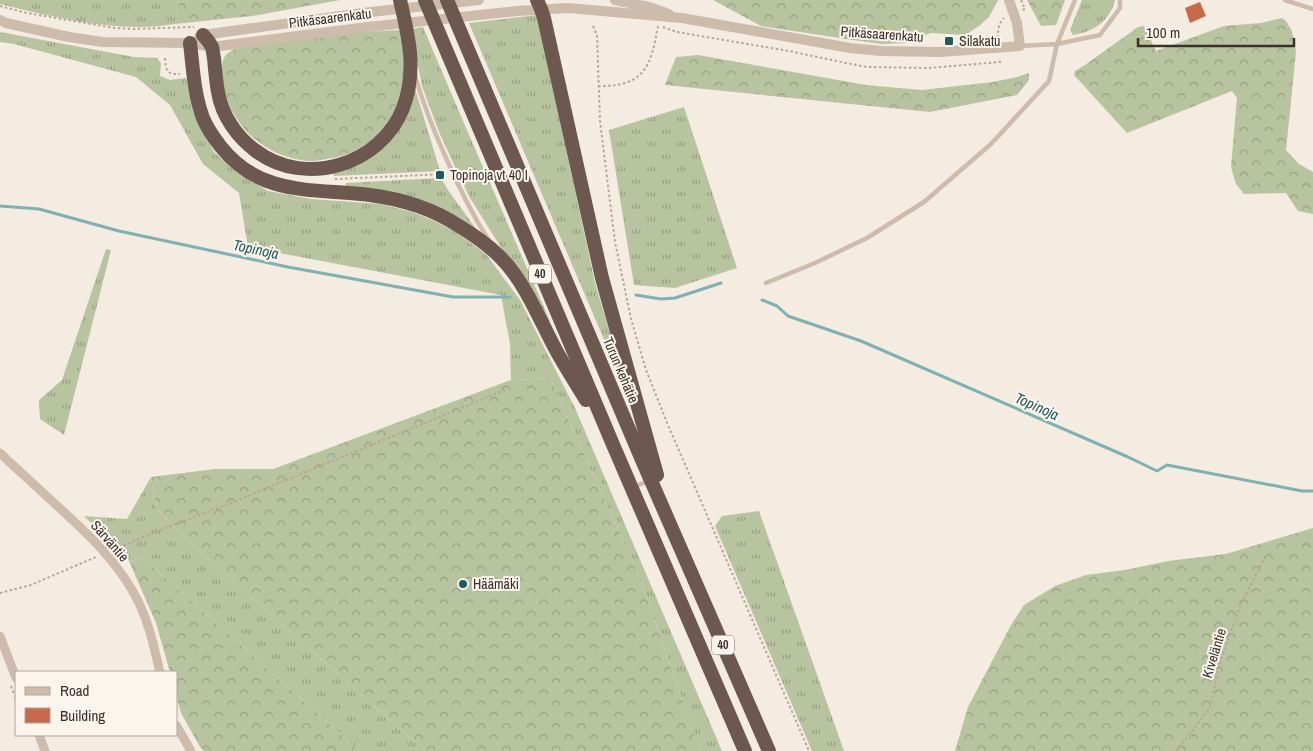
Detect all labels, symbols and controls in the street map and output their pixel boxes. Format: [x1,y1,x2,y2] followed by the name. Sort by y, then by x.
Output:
[288,4,372,32] street label: Pitkäsaarenkatu
[1138,15,1294,47] scale bar
[840,22,924,46] street label: Pitkäsaarenkatu
[1146,22,1180,43] text: 100 m
[959,32,1000,50] place label: Silakatu
[943,35,955,47] marker: Silakatu
[450,166,528,184] place label: Topinoja vt 40 I
[434,169,446,181] marker: Topinoja vt 40 I
[231,234,281,264] water label: Topinoja
[529,264,551,284] road number: 40
[599,334,643,406] street label: Turun kehätie
[1012,387,1063,425] water label: Topinoja
[87,517,133,565] street label: Särväntie
[473,575,519,593] place label: Häämäki
[457,578,469,590] marker: Häämäki
[1198,626,1230,680] street label: Kiveläntie
[712,636,734,654] road number: 40
[15,671,178,736] legend
[60,680,89,701] text: Road
[60,705,105,726] text: Building

